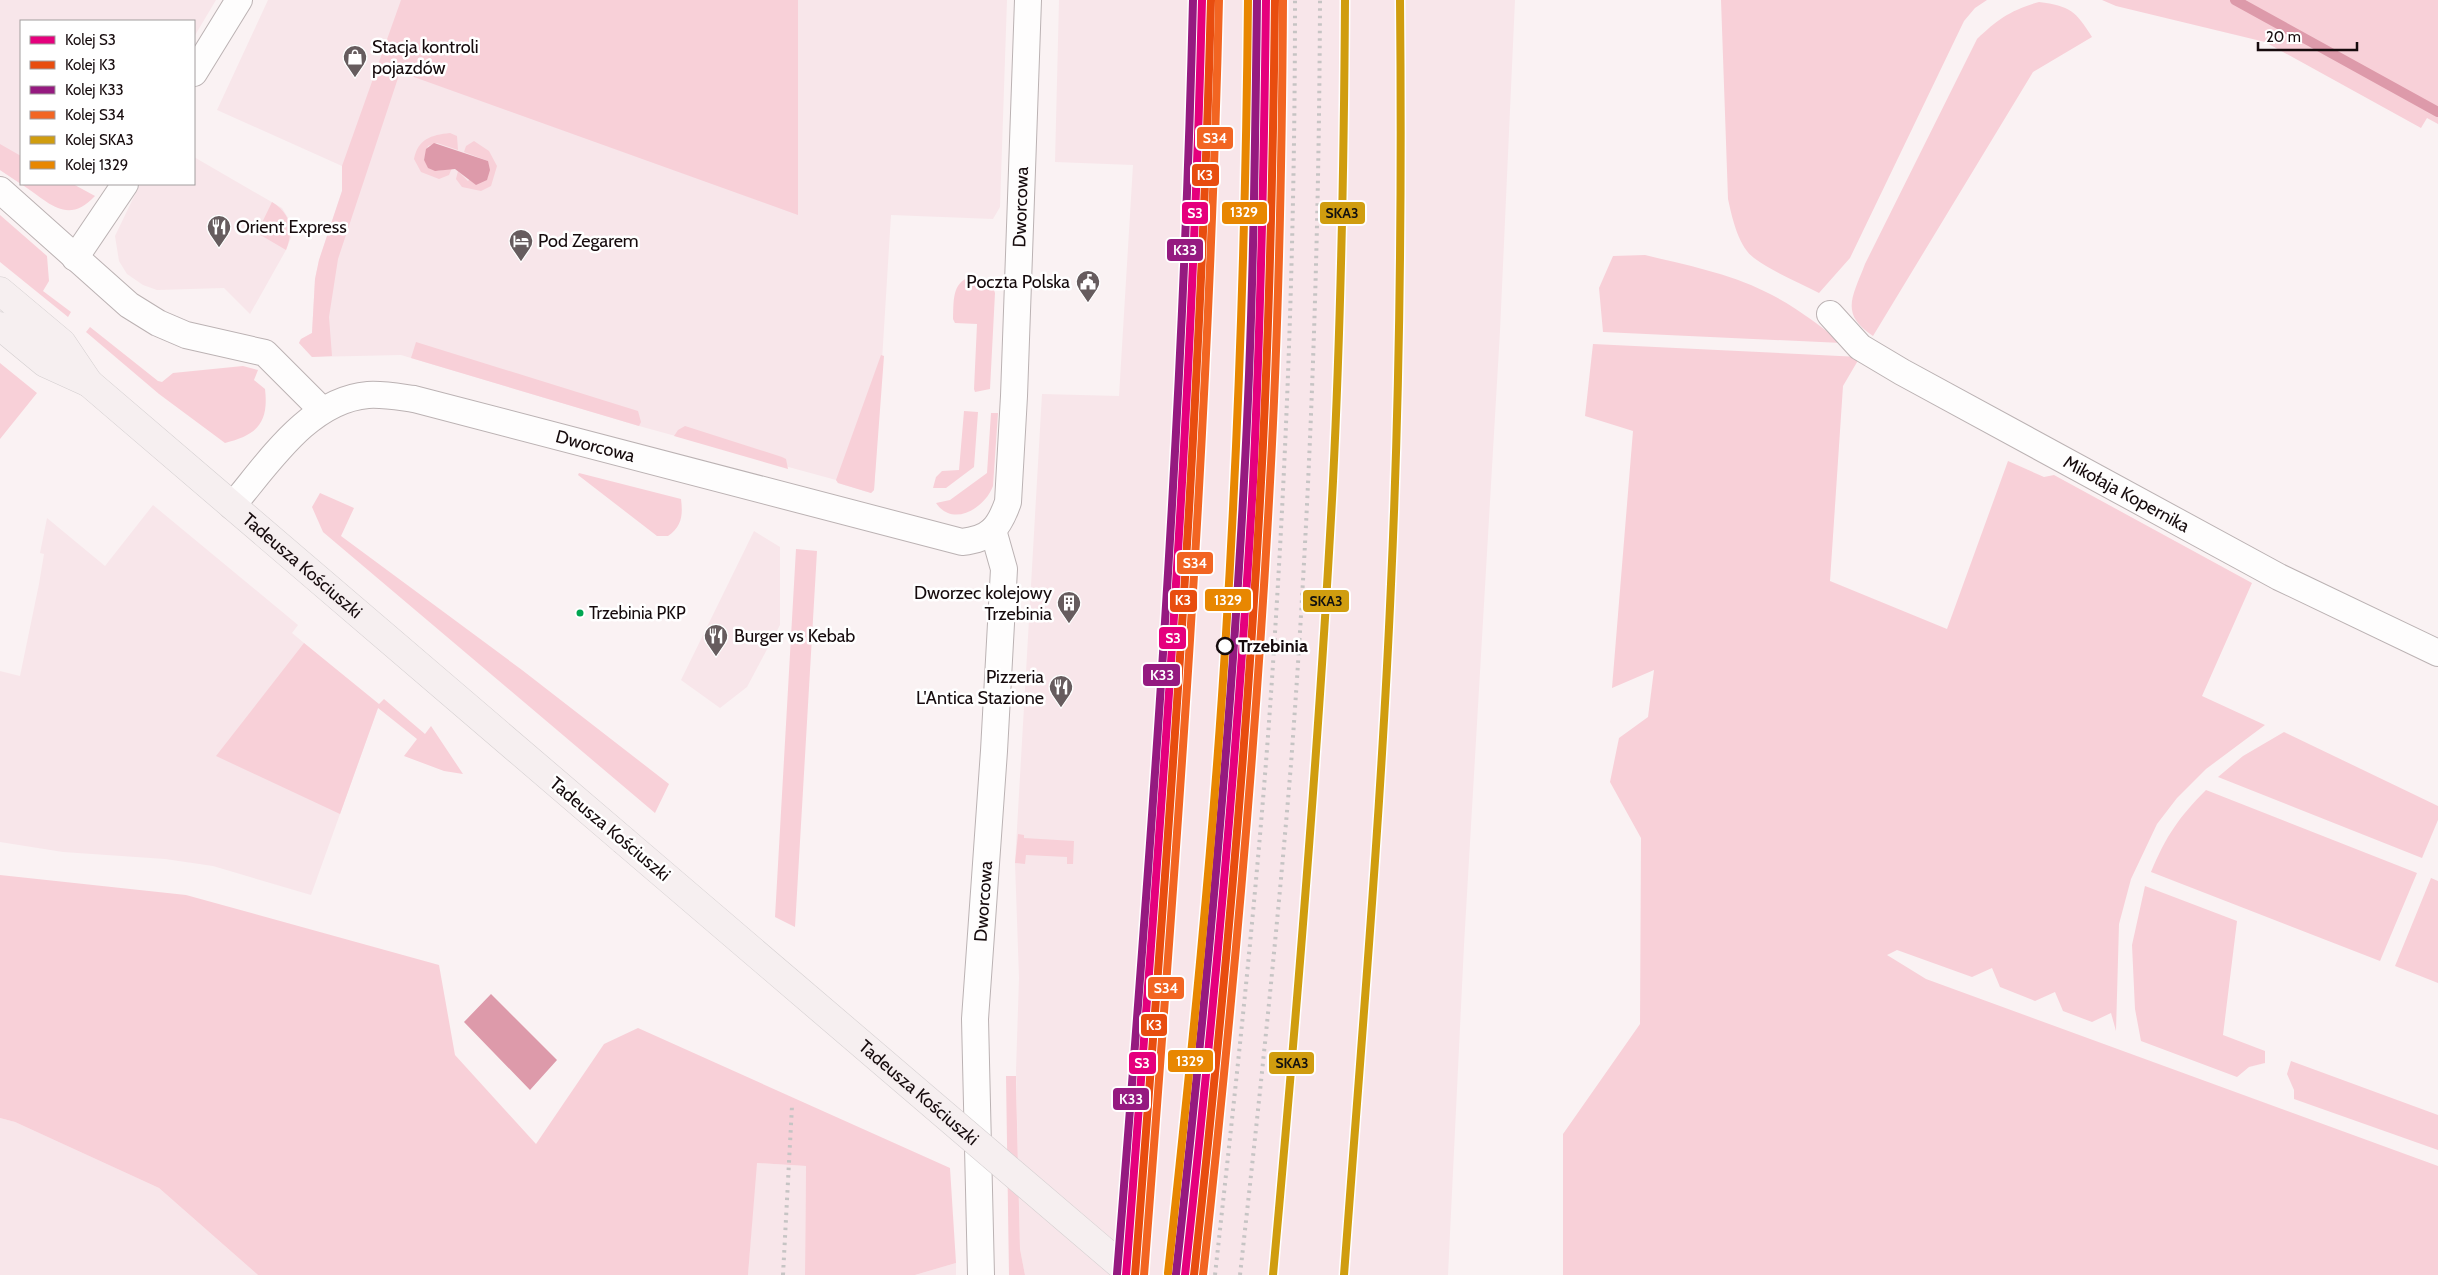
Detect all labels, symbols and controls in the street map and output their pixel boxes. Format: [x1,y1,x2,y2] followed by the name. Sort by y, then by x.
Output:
[20,20,195,185] legend
[2258,20,2357,52] scale bar
[2266,28,2301,46] text: 20 m
[65,31,116,49] text: Kolej S3
[372,36,479,79] place label: Stacja kontroli pojazdów
[342,44,368,78] shop icon: Stacja kontroli pojazdów
[65,56,116,74] text: Kolej K3
[65,81,124,99] text: Kolej K33
[65,106,125,124] text: Kolej S34
[1196,126,1234,150] line badge: S34
[1203,129,1227,147] text: S34
[65,131,134,149] text: Kolej SKA3
[65,156,128,174] text: Kolej 1329
[1191,163,1220,187] line badge: K3
[1008,166,1033,248] street label: Dworcowa
[1197,166,1213,184] text: K3
[1181,201,1209,225] line badge: S3
[1221,201,1268,225] line badge: 1329
[1319,201,1366,225] line badge: SKA3
[1230,203,1258,221] text: 1329
[1187,204,1203,222] text: S3
[1325,204,1359,222] text: SKA3
[206,214,232,248] restaurant icon: Orient Express
[236,216,347,238] place label: Orient Express
[508,228,534,262] hotel icon: Pod Zegarem
[538,230,639,252] place label: Pod Zegarem
[1166,238,1204,262] line badge: K33
[1173,241,1197,259] text: K33
[1075,269,1101,303] public building icon: Poczta Polska
[966,271,1070,293] place label: Poczta Polska
[553,425,637,467] street label: Dworcowa
[2060,451,2194,537] street label: Mikołaja Kopernika
[238,508,367,623] street label: Tadeusza Kościuszki
[1176,551,1214,575] line badge: S34
[1183,554,1207,572] text: S34
[914,582,1052,625] place label: Dworzec kolejowy Trzebinia
[1204,588,1252,612] line badge: 1329
[1169,589,1198,613] line badge: K3
[1302,589,1350,613] line badge: SKA3
[1056,590,1082,624] building icon: Dworzec kolejowy Trzebinia
[1175,591,1191,609] text: K3
[1214,591,1242,609] text: 1329
[1309,592,1343,610] text: SKA3
[589,603,686,623] place label: Trzebinia PKP
[575,608,585,618] marker: Trzebinia PKP
[703,623,729,657] restaurant icon: Burger vs Kebab
[734,625,855,647] place label: Burger vs Kebab
[1158,626,1187,650] line badge: S3
[1165,629,1181,647] text: S3
[1238,635,1308,657] place label: Trzebinia
[1216,637,1234,655] marker: Trzebinia
[1142,663,1181,687] line badge: K33
[916,666,1044,709] place label: Pizzeria L'Antica Stazione
[1150,666,1174,684] text: K33
[1048,674,1074,708] restaurant icon: Pizzeria L'Antica Stazione
[545,772,675,886] street label: Tadeusza Kościuszki
[970,860,997,943] street label: Dworcowa
[1147,976,1185,1000] line badge: S34
[1154,979,1178,997] text: S34
[1140,1013,1168,1037] line badge: K3
[1146,1016,1162,1034] text: K3
[854,1035,983,1150] street label: Tadeusza Kościuszki
[1167,1049,1214,1073] line badge: 1329
[1128,1051,1157,1075] line badge: S3
[1268,1051,1315,1075] line badge: SKA3
[1176,1052,1204,1070] text: 1329
[1134,1054,1150,1072] text: S3
[1275,1054,1309,1072] text: SKA3
[1112,1087,1150,1111] line badge: K33
[1119,1090,1143,1108] text: K33

